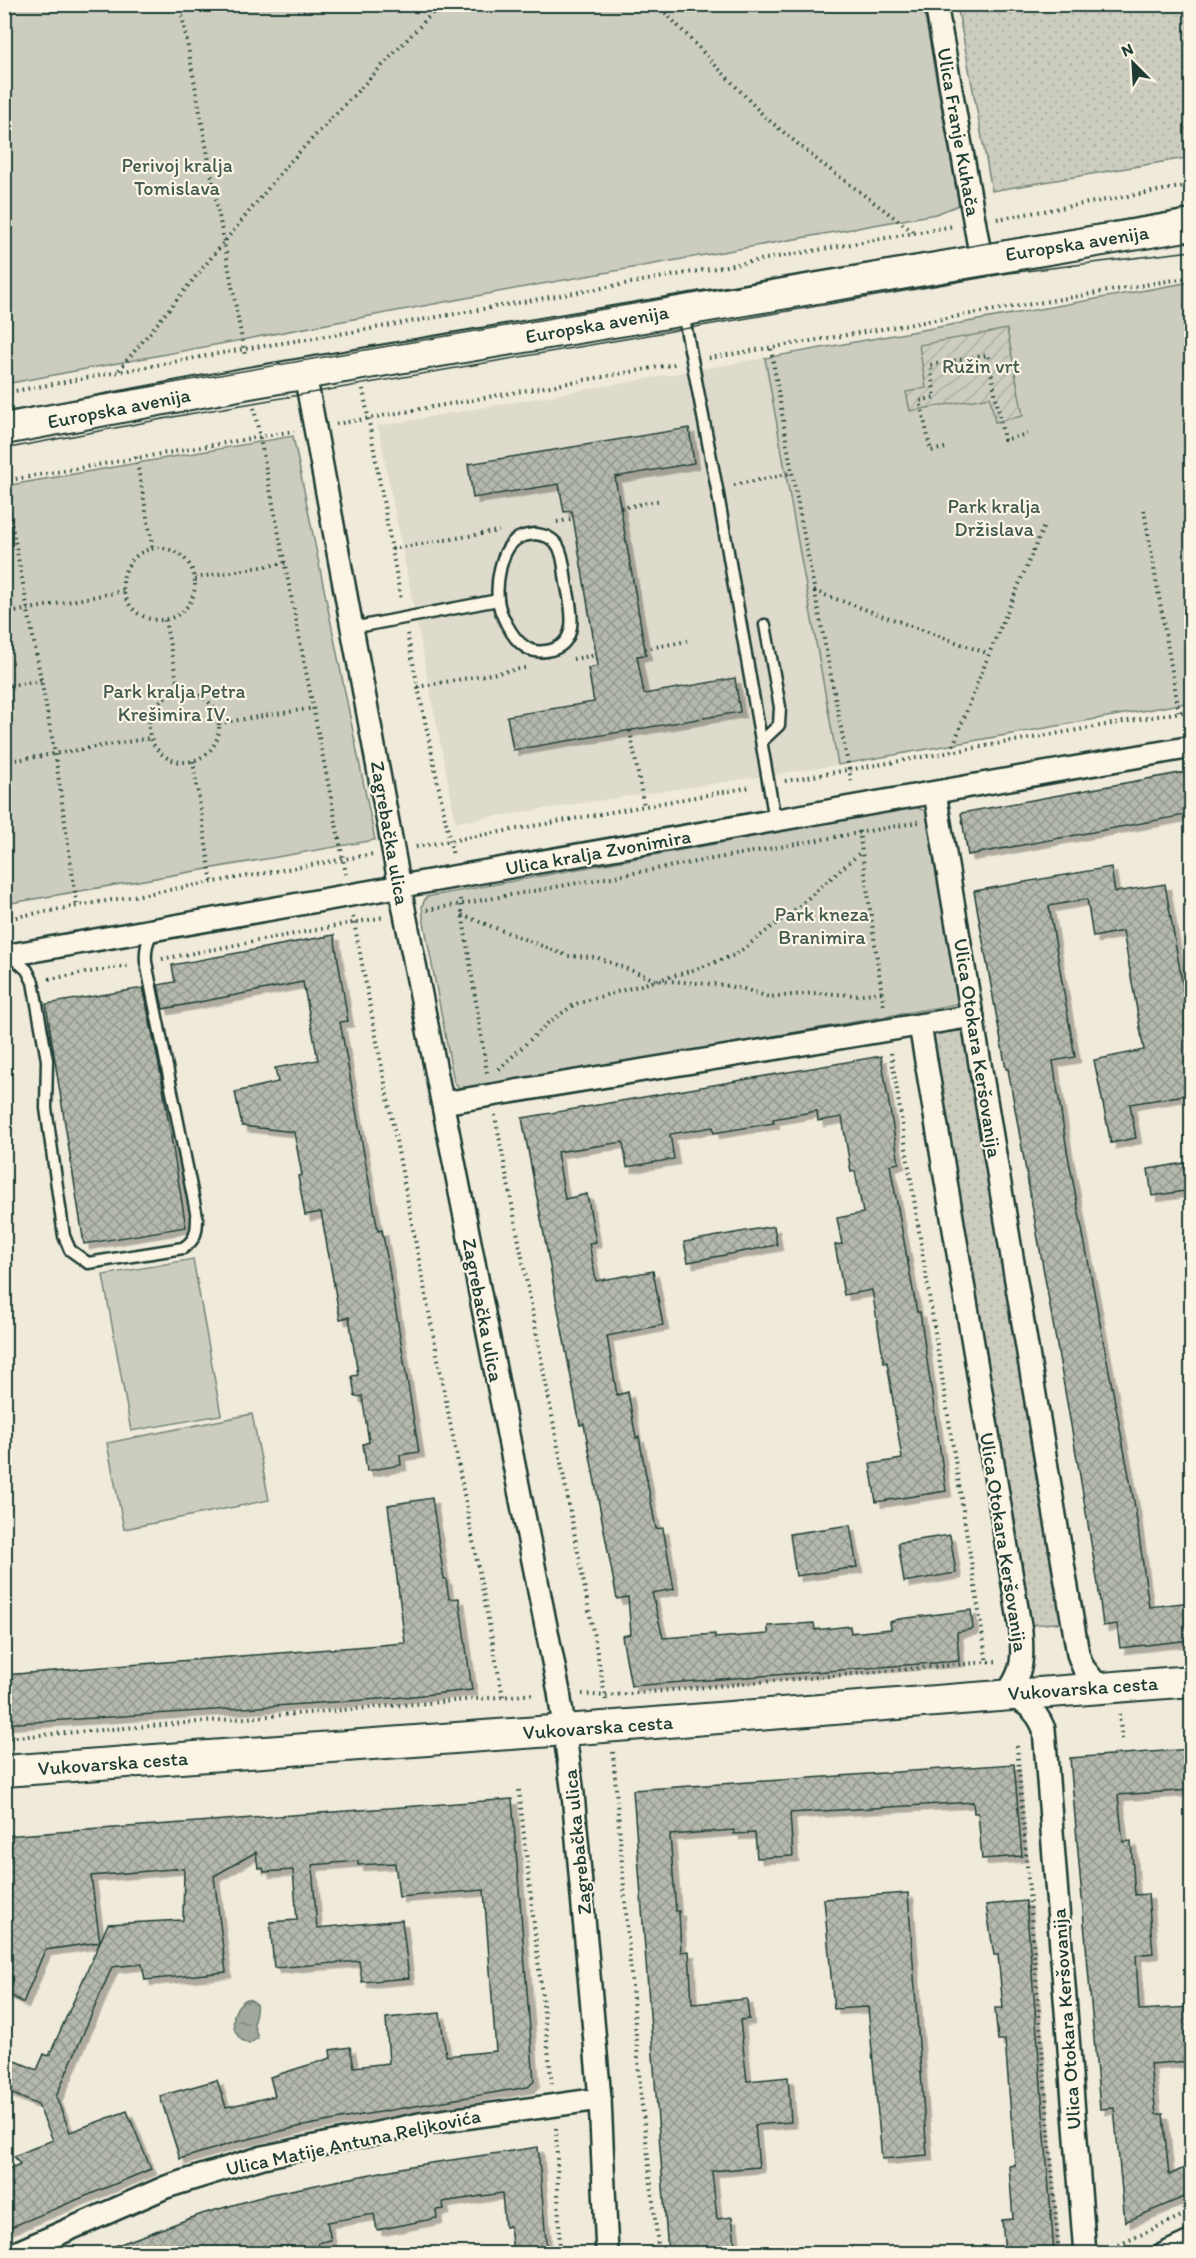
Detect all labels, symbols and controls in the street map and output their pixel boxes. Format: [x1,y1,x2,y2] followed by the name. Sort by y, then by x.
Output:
[1103,33,1163,93] north arrow
[1118,39,1136,61] text: N
[932,46,986,219] street label: Ulica Franje Kuhača
[121,153,233,200] park label: Perivoj kralja Tomislava
[1003,220,1151,266] street label: Europska avenija
[523,299,671,348] street label: Europska avenija
[942,354,1020,378] park label: Ružin vrt
[45,382,193,434] street label: Europska avenija
[948,494,1041,541] park label: Park kralja Držislava
[103,679,246,726] park label: Park kralja Petra Krešimira IV.
[366,759,415,908] street label: Zagrebačka ulica
[503,824,693,880] street label: Ulica kralja Zvonimira
[775,902,870,949] park label: Park kneza Branimira
[949,937,1007,1160] street label: Ulica Otokara Keršovanija
[457,1236,509,1385] street label: Zagrebačka ulica
[975,1431,1033,1654] street label: Ulica Otokara Keršovanija
[1007,1671,1160,1705] street label: Vukovarska cesta
[522,1710,675,1744] street label: Vukovarska cesta
[37,1746,190,1780] street label: Vukovarska cesta
[557,1768,597,1916] street label: Zagrebačka ulica
[1046,1907,1086,2131] street label: Ulica Otokara Keršovanija
[223,2103,483,2181] street label: Ulica Matije Antuna Reljkovića

